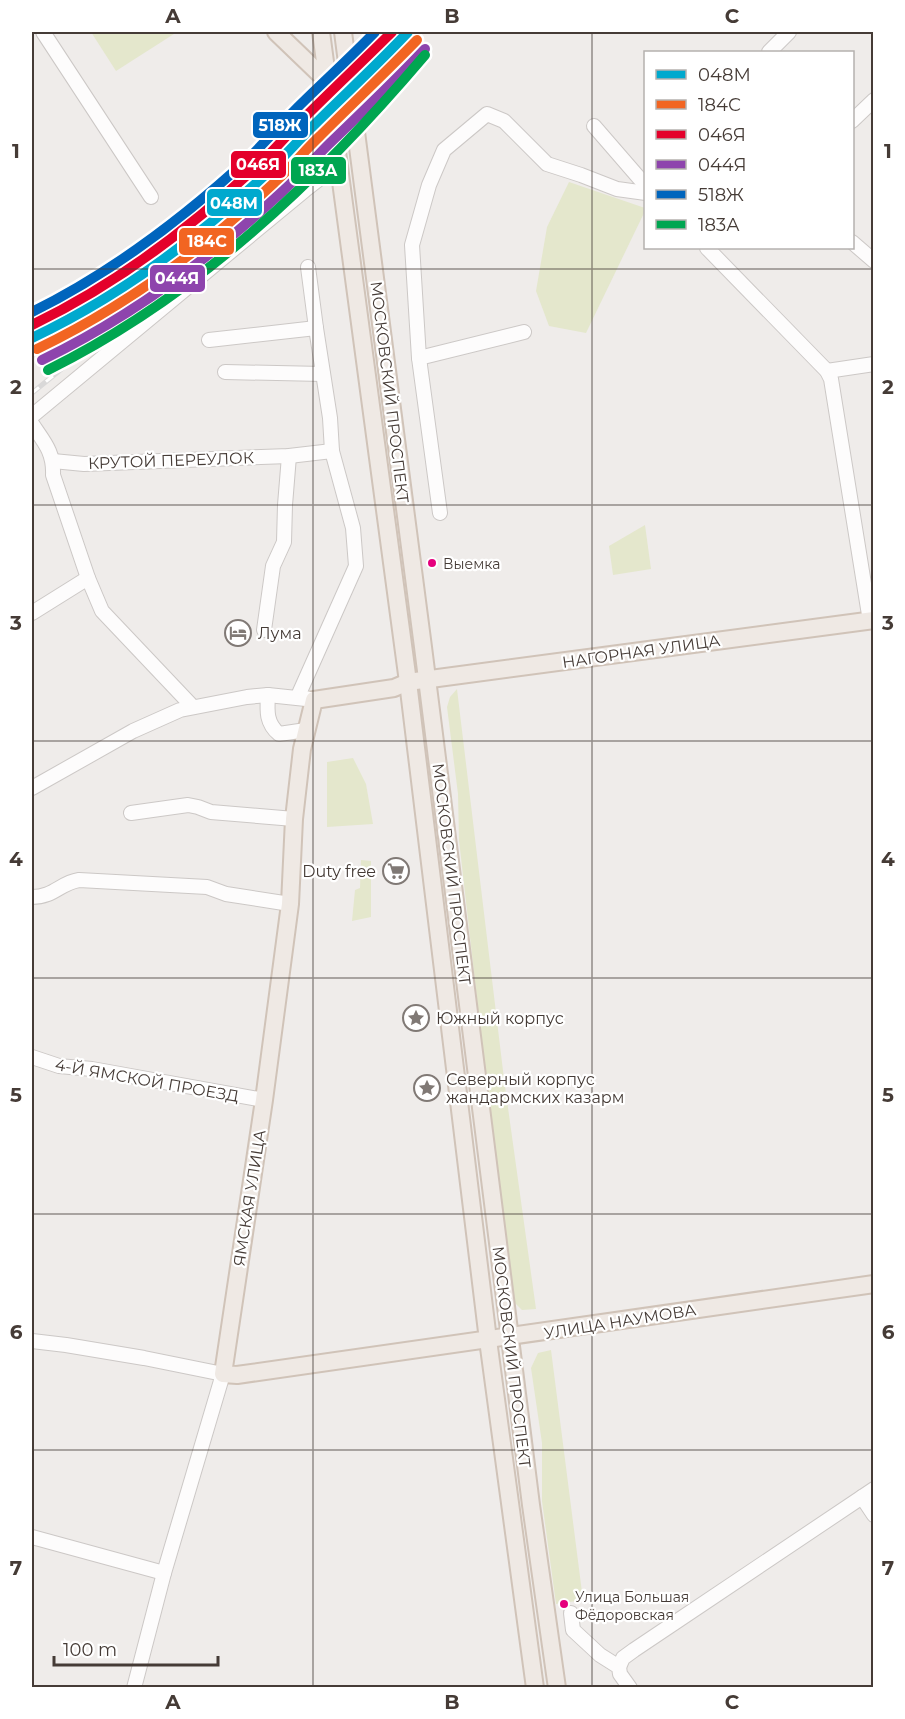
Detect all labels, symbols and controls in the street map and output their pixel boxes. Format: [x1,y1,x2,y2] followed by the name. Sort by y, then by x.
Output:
[164,4,181,28] text: A
[444,4,460,28] text: B
[725,4,740,28] text: C
[644,51,854,249] legend
[698,64,751,86] text: 048М
[698,94,741,116] text: 184С
[252,111,309,139] line badge: 518Ж
[258,116,302,135] text: 518Ж
[698,124,746,146] text: 046Я
[12,139,20,163] text: 1
[884,139,892,163] text: 1
[230,150,287,179] line badge: 046Я
[698,154,747,176] text: 044Я
[236,155,280,174] text: 046Я
[290,156,347,185] line badge: 183А
[298,161,338,180] text: 183А
[698,184,744,206] text: 518Ж
[206,188,263,217] line badge: 048М
[210,194,258,213] text: 048М
[698,214,740,236] text: 183А
[178,227,235,256] line badge: 184С
[187,232,227,251] text: 184С
[149,264,206,293] line badge: 044Я
[155,269,199,288] text: 044Я
[366,280,413,505] street label: МОСКОВСКИЙ ПРОСПЕКТ
[10,375,22,399] text: 2
[882,375,894,399] text: 2
[88,448,254,473] street label: КРУТОЙ ПЕРЕУЛОК
[443,555,500,573] place label: Выемка
[426,557,438,569] marker: Выемка
[9,611,22,635] text: 3
[881,611,894,635] text: 3
[223,618,253,648] hotel icon: Лума
[258,624,301,643] place label: Лума
[561,631,721,672] street label: НАГОРНАЯ УЛИЦА
[428,762,475,987] street label: МОСКОВСКИЙ ПРОСПЕКТ
[9,847,23,871] text: 4
[881,847,895,871] text: 4
[381,856,411,886] supermarket icon: Duty free
[302,862,376,881] place label: Duty free
[401,1003,431,1033] place icon: Южный корпус
[436,1009,564,1028] place label: Южный корпус
[54,1055,241,1106] street label: 4-Й ЯМСКОЙ ПРОЕЗД
[446,1070,624,1107] place label: Северный корпус жандармских казарм
[412,1073,442,1103] place icon: Северный корпус жандармских казарм
[10,1083,22,1107] text: 5
[882,1083,894,1107] text: 5
[229,1128,270,1268] street label: ЯМСКАЯ УЛИЦА
[488,1245,535,1470] street label: МОСКОВСКИЙ ПРОСПЕКТ
[543,1300,698,1343] street label: УЛИЦА НАУМОВА
[10,1320,23,1344] text: 6
[882,1320,895,1344] text: 6
[10,1556,22,1580] text: 7
[882,1556,894,1580] text: 7
[575,1588,689,1624] place label: Улица Большая Фёдоровская
[558,1598,570,1610] marker: Улица Большая Фёдоровская
[54,1629,218,1667] scale bar
[63,1639,117,1661] text: 100 m
[164,1690,181,1714] text: A
[444,1690,460,1714] text: B
[725,1690,740,1714] text: C

